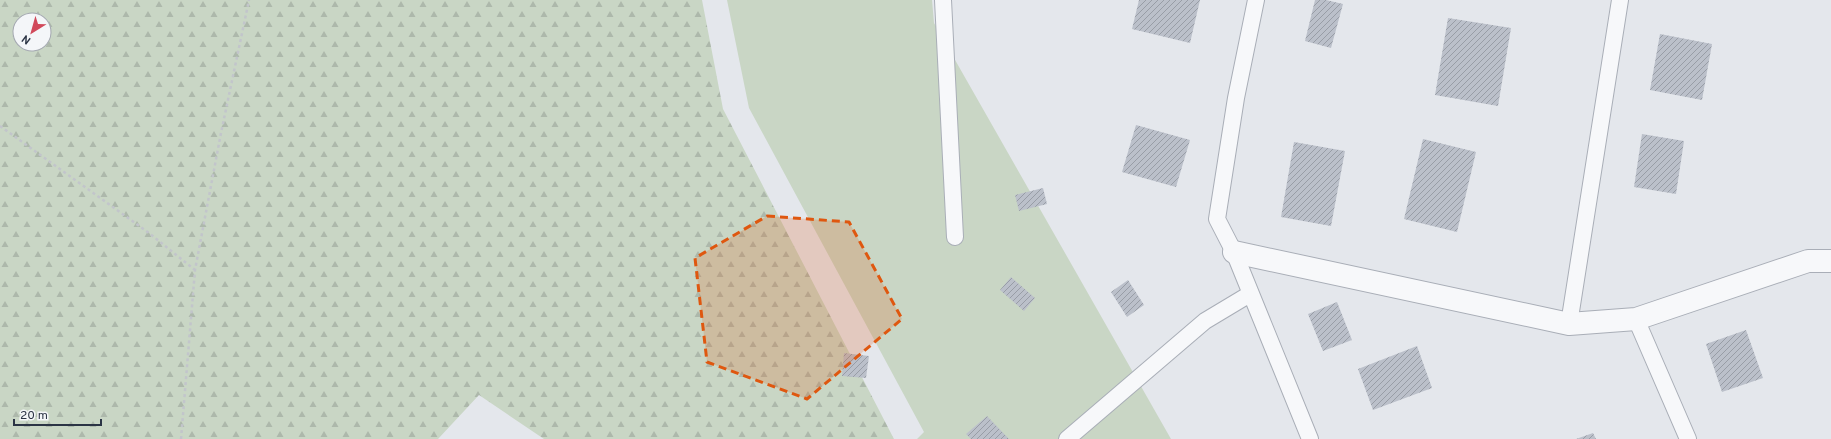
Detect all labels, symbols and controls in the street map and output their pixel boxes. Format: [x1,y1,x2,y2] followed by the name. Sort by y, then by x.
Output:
[12,12,52,52] north arrow
[19,31,34,47] text: N
[14,401,101,427] scale bar
[20,408,48,424] text: 20 m

